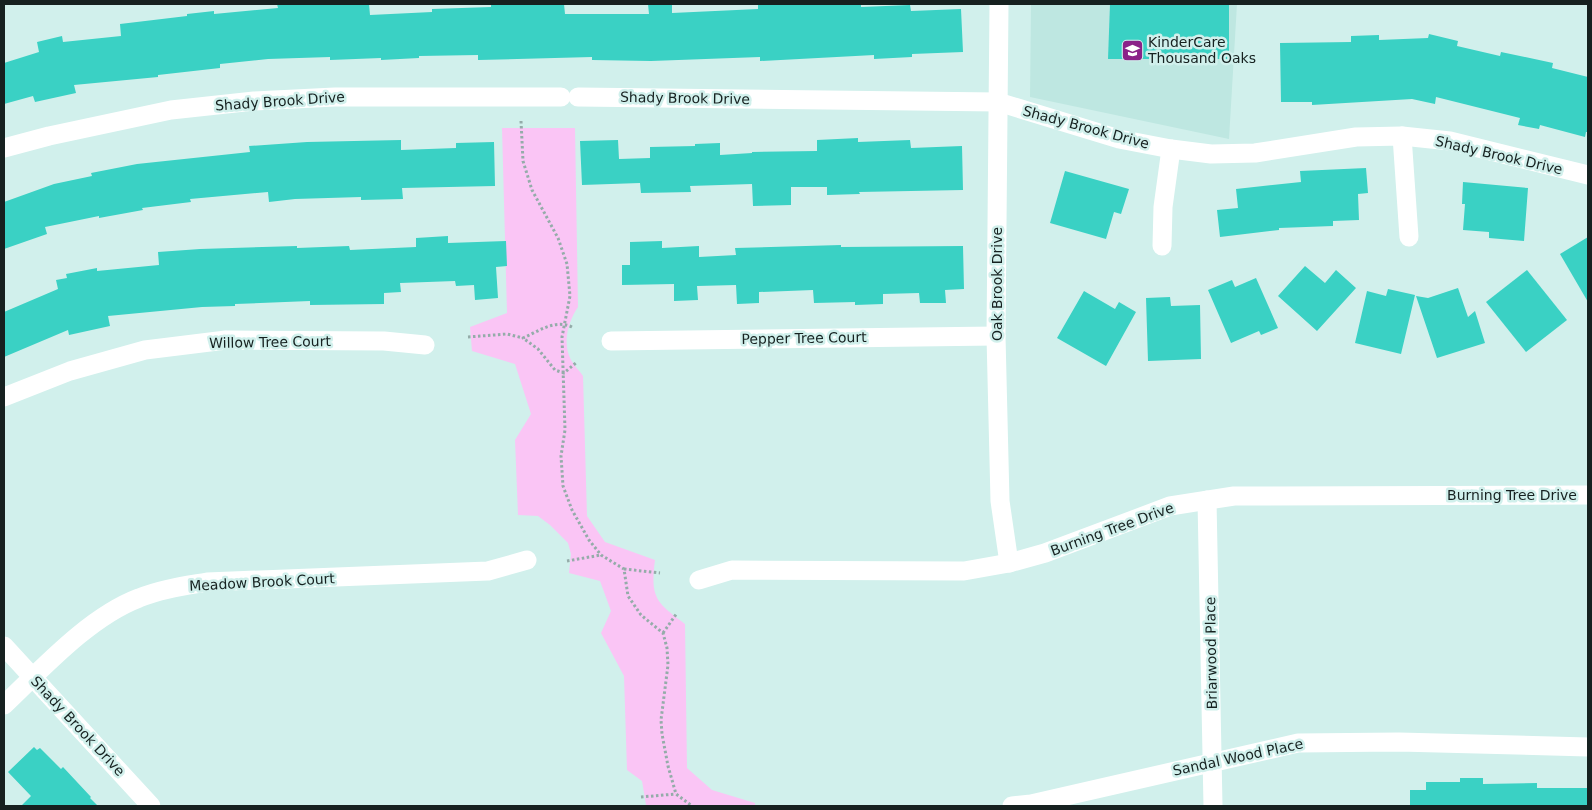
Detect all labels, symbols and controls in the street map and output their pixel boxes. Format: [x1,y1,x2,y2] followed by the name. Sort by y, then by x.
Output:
[1147,34,1256,66] place label: KinderCare Thousand Oaks
[1120,38,1144,62] school or university icon: KinderCare Thousand Oaks
[215,88,345,114] street label: Shady Brook Drive
[620,89,750,107] street label: Shady Brook Drive
[1021,102,1151,152] street label: Shady Brook Drive
[1434,133,1564,177] street label: Shady Brook Drive
[989,227,1005,341] street label: Oak Brook Drive
[741,329,867,347] street label: Pepper Tree Court
[209,333,332,351] street label: Willow Tree Court
[1447,487,1577,503] street label: Burning Tree Drive
[1048,499,1176,559] street label: Burning Tree Drive
[189,570,336,594] street label: Meadow Brook Court
[1202,597,1220,709] street label: Briarwood Place
[28,673,128,779] street label: Shady Brook Drive
[1171,735,1305,779] street label: Sandal Wood Place

